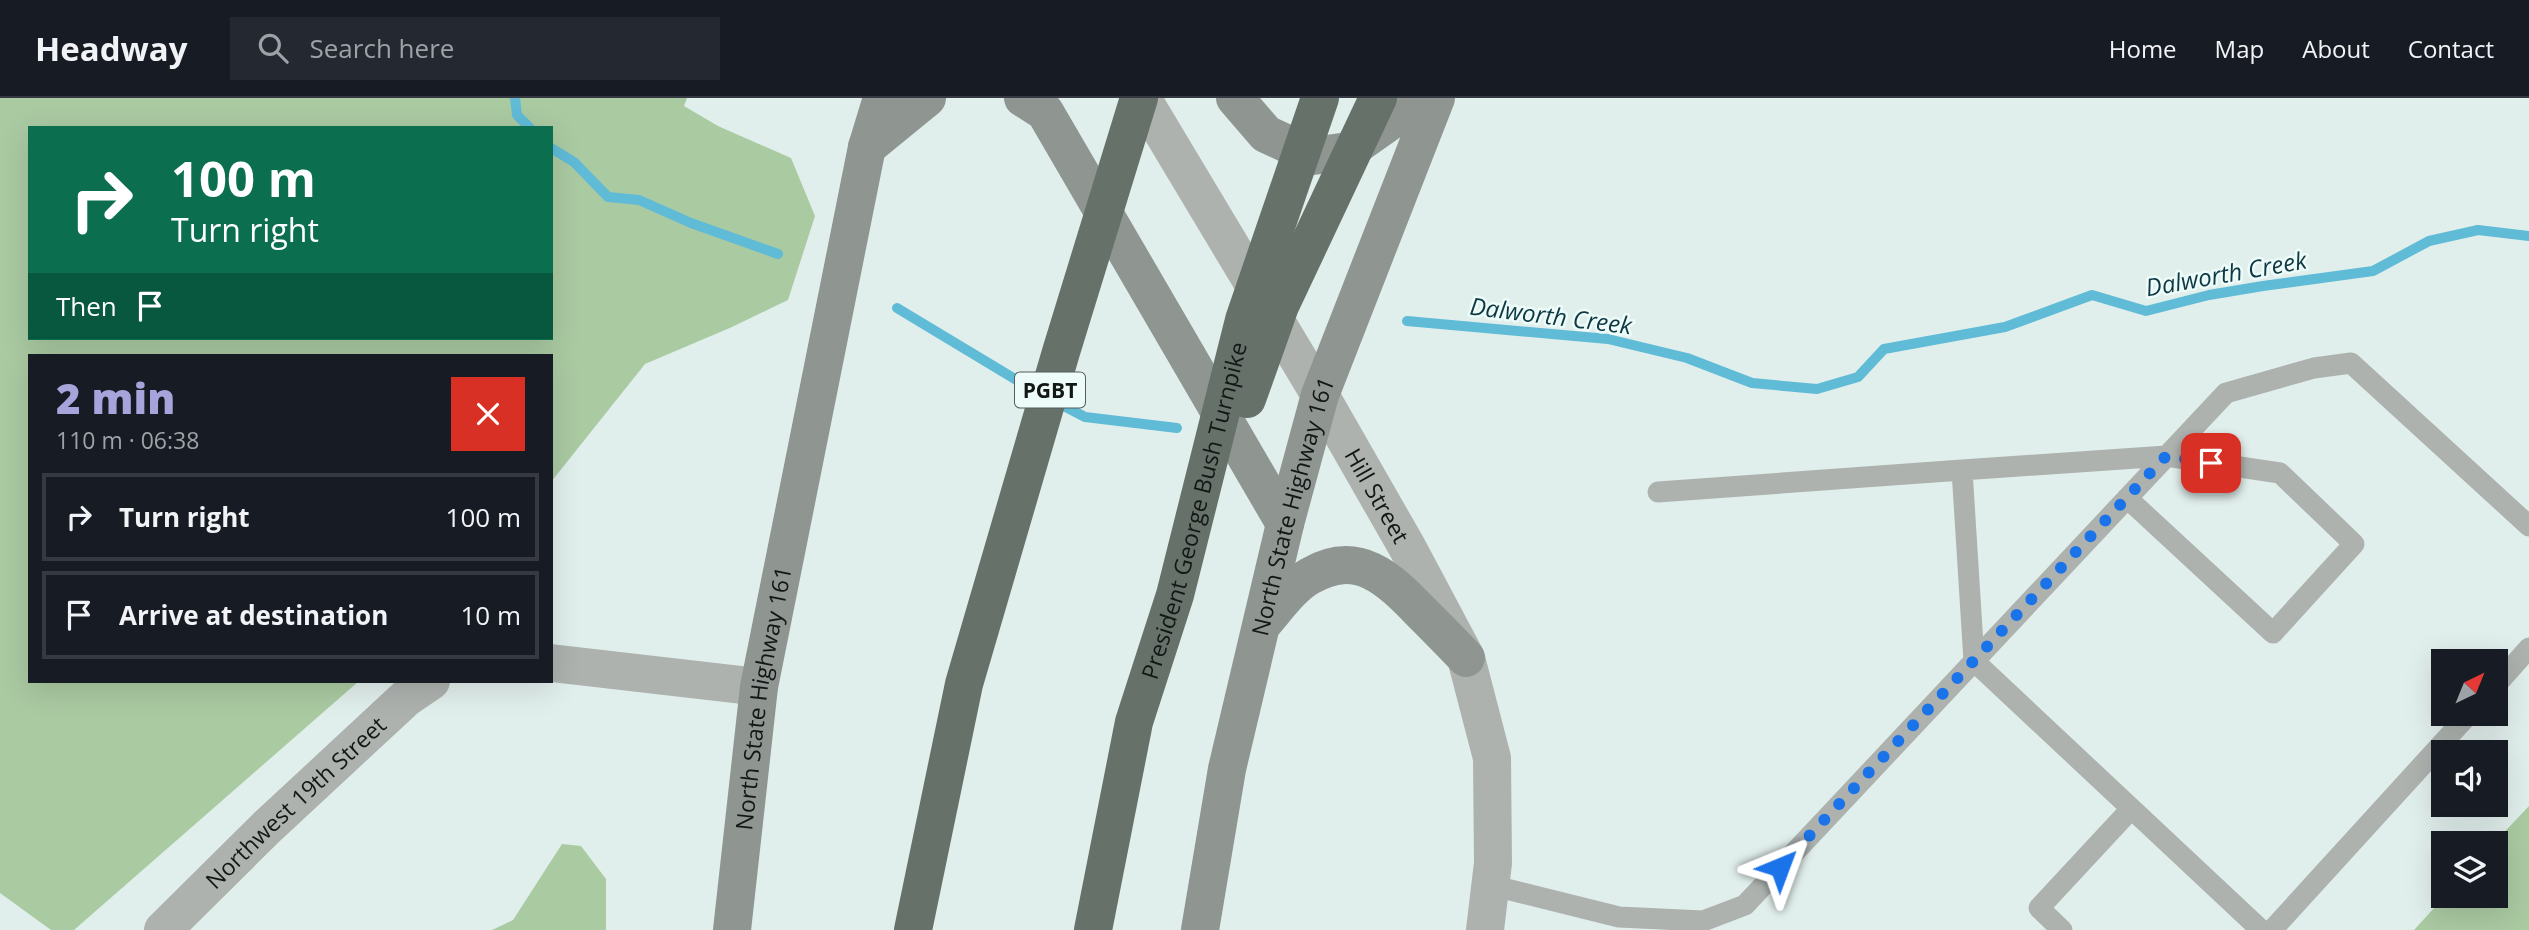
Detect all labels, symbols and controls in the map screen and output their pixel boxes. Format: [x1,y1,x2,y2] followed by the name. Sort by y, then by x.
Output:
[230,17,720,80] search box
[35,26,188,71] text: Headway
[254,29,292,67] icon: search
[310,30,454,66] text: Search here
[2109,32,2177,65] text: Home
[2215,32,2264,65] text: Map
[2302,32,2370,65] text: About
[2408,32,2494,65] text: Contact
[171,145,316,211] text: 100 m
[56,154,147,245] icon: right
[171,208,319,251] text: Turn right
[2143,242,2310,303] water label: Dalworth Creek
[131,287,169,325] icon: arrive
[56,288,117,324] text: Then
[1468,289,1635,341] water label: Dalworth Creek
[1133,338,1254,683] street label: President George Bush Turnpike
[56,369,175,426] text: 2 min
[1015,372,1085,408] road number: PGBT
[1243,372,1342,639] street label: North State Highway 161
[451,377,525,451] button: close
[56,424,199,456] text: 110 m · 06:38
[2181,433,2241,493] pin
[1338,442,1417,549] street label: Hill Street
[2192,444,2230,482] icon: arrive
[60,498,98,536] icon: right
[119,499,250,535] text: Turn right
[446,499,521,535] text: 100 m
[727,563,799,832] street label: North State Highway 161
[60,596,98,634] icon: arrive
[119,597,388,633] text: Arrive at destination
[460,597,521,633] text: 10 m
[2431,649,2508,726] north arrow
[2431,649,2508,908] map controls
[198,709,393,896] street label: Northwest 19th Street
[2431,740,2508,817] button: sound
[1743,830,1817,904] position arrow
[2431,831,2508,908] button: layers

